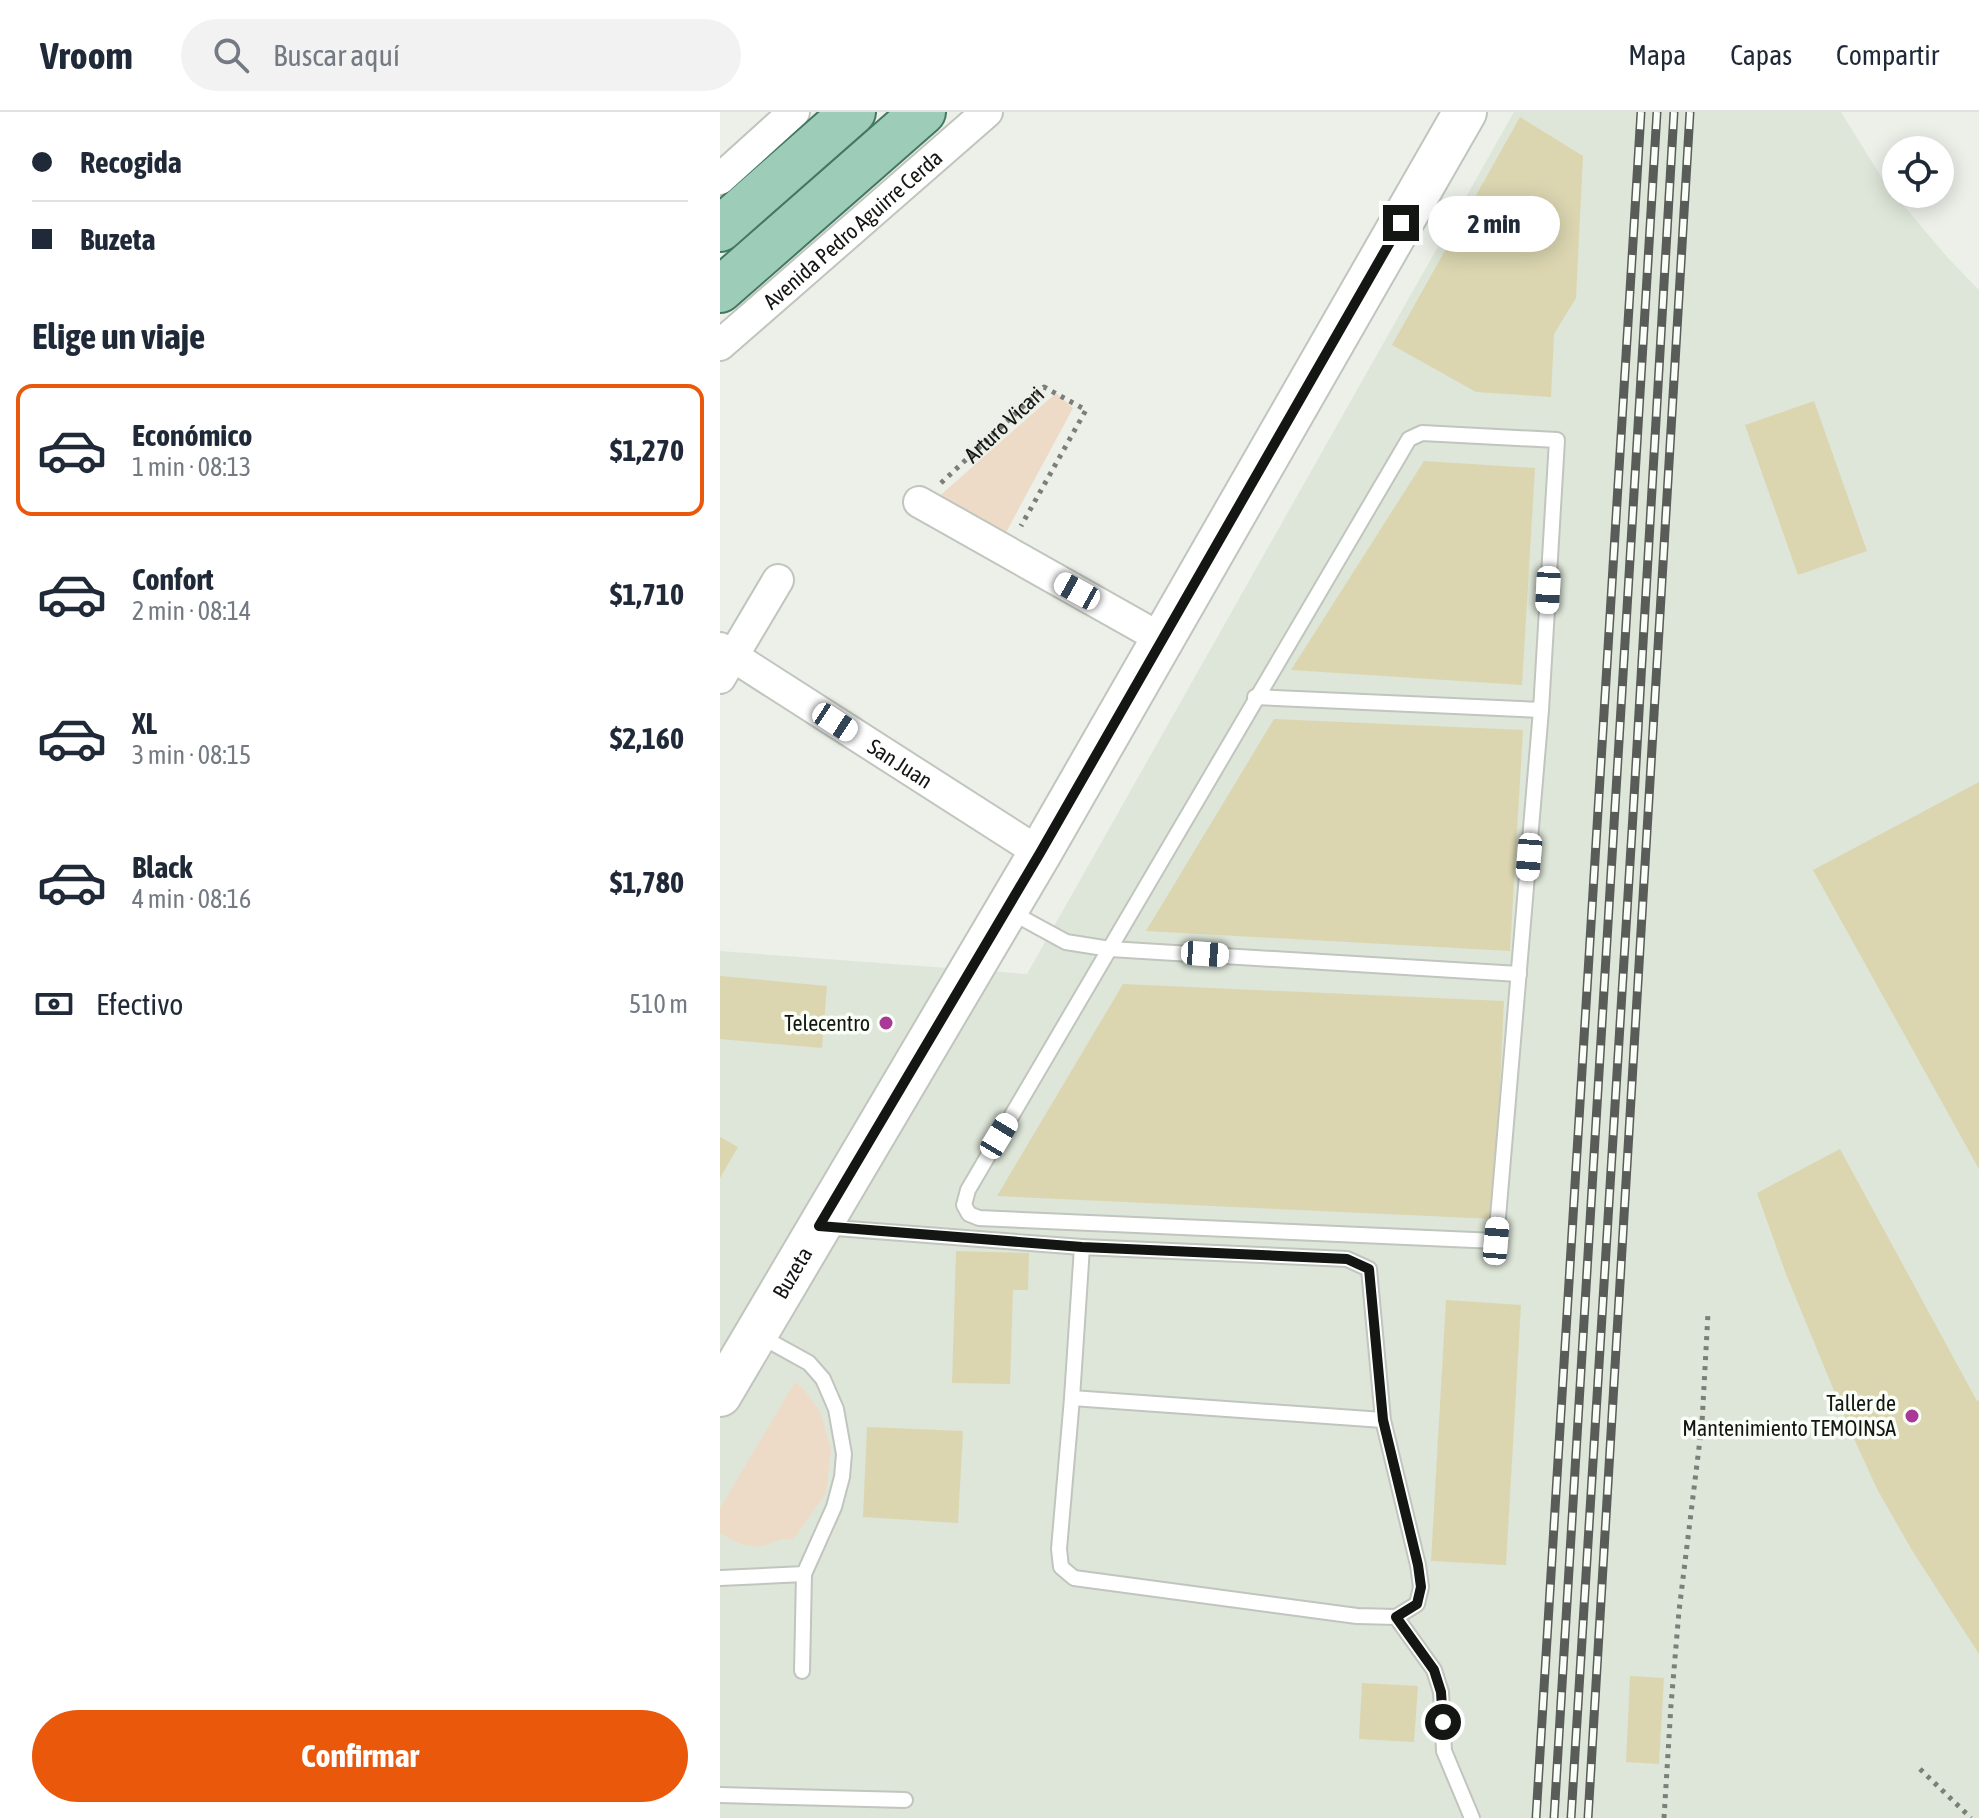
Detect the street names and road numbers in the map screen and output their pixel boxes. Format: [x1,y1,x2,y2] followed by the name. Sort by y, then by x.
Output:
[758,144,947,314] street label: Avenida Pedro Aguirre Cerda
[959,381,1049,468] street label: Arturo Vicari
[863,733,937,794] street label: San Juan
[767,1242,817,1303] street label: Buzeta

